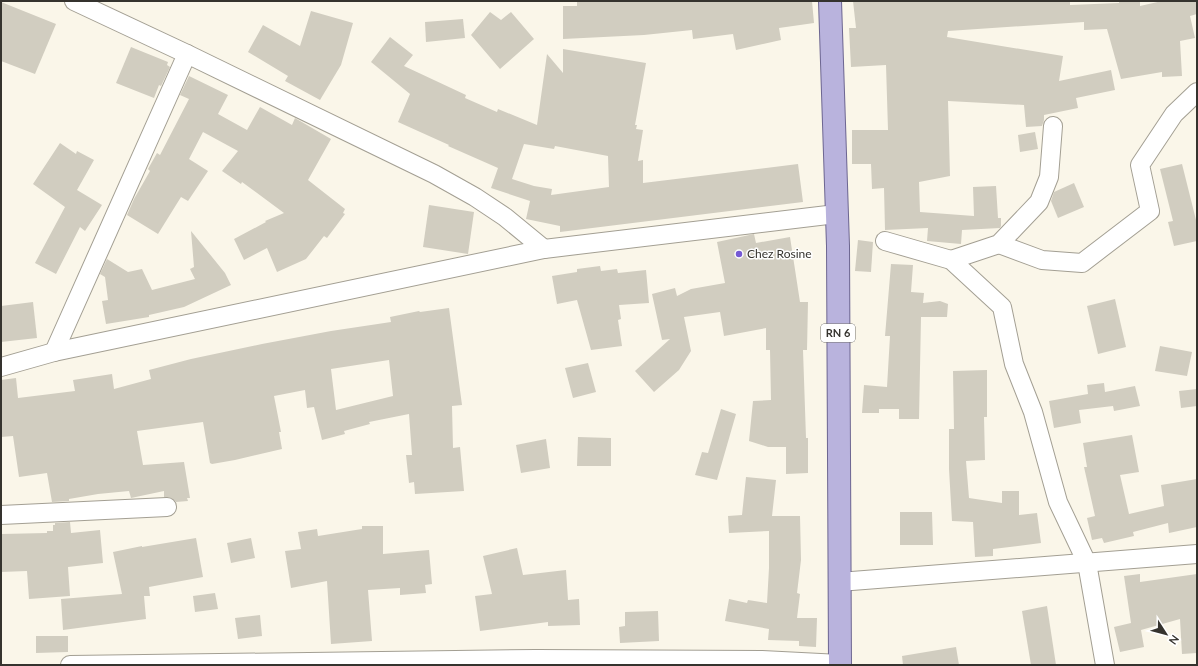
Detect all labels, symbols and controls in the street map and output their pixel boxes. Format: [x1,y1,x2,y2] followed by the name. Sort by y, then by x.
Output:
[747,246,812,261] place label: Chez Rosine
[734,249,744,259] marker: Chez Rosine
[821,324,855,342] road number: RN 6
[1146,614,1186,654] north arrow
[1167,633,1182,647] text: N

